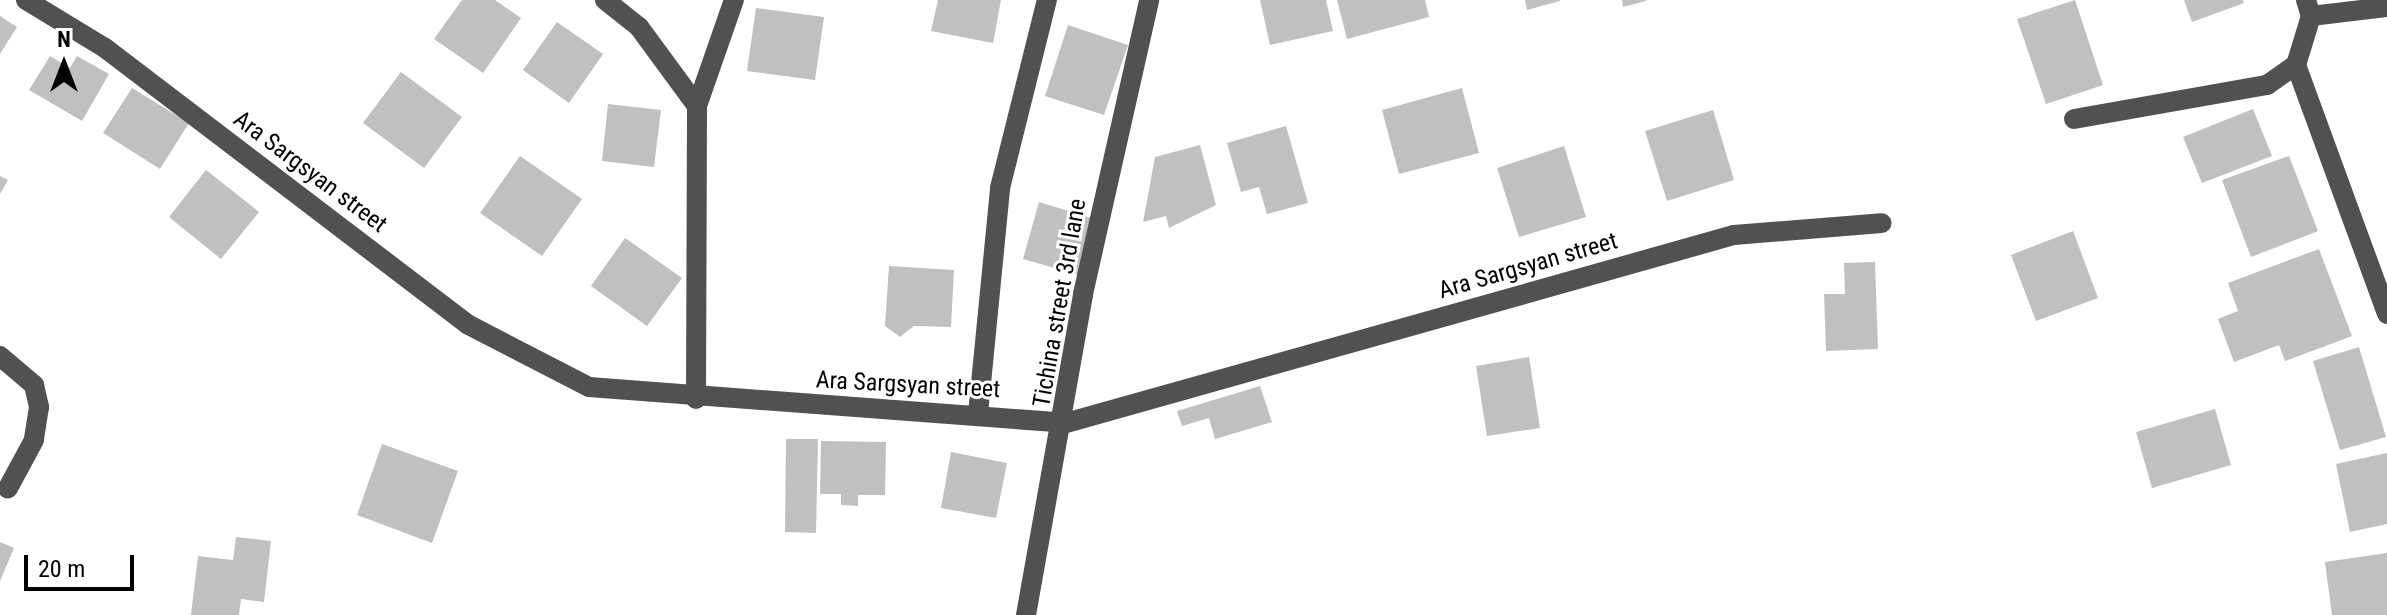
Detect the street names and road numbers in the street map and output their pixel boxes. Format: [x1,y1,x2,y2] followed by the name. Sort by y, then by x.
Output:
[228,105,392,239] street label: Ara Sargsyan street
[1027,196,1093,410] street label: Tichina street 3rd lane
[1435,227,1621,305] street label: Ara Sargsyan street
[815,366,1001,404] street label: Ara Sargsyan street

